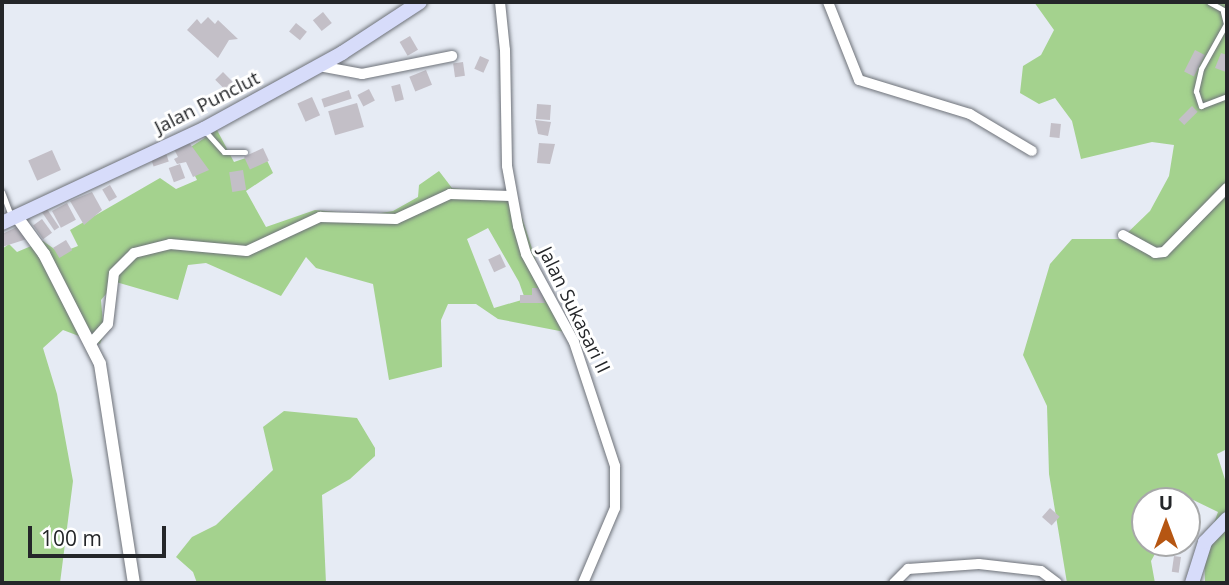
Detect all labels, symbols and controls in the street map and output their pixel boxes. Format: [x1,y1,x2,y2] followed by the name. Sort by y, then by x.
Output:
[151,67,263,139] street label: Jalan Punclut
[534,243,614,377] street label: Jalan Sukasari II
[1131,487,1201,557] north arrow
[1159,490,1173,516] text: U
[32,512,170,556] scale bar
[41,524,102,552] text: 100 m

